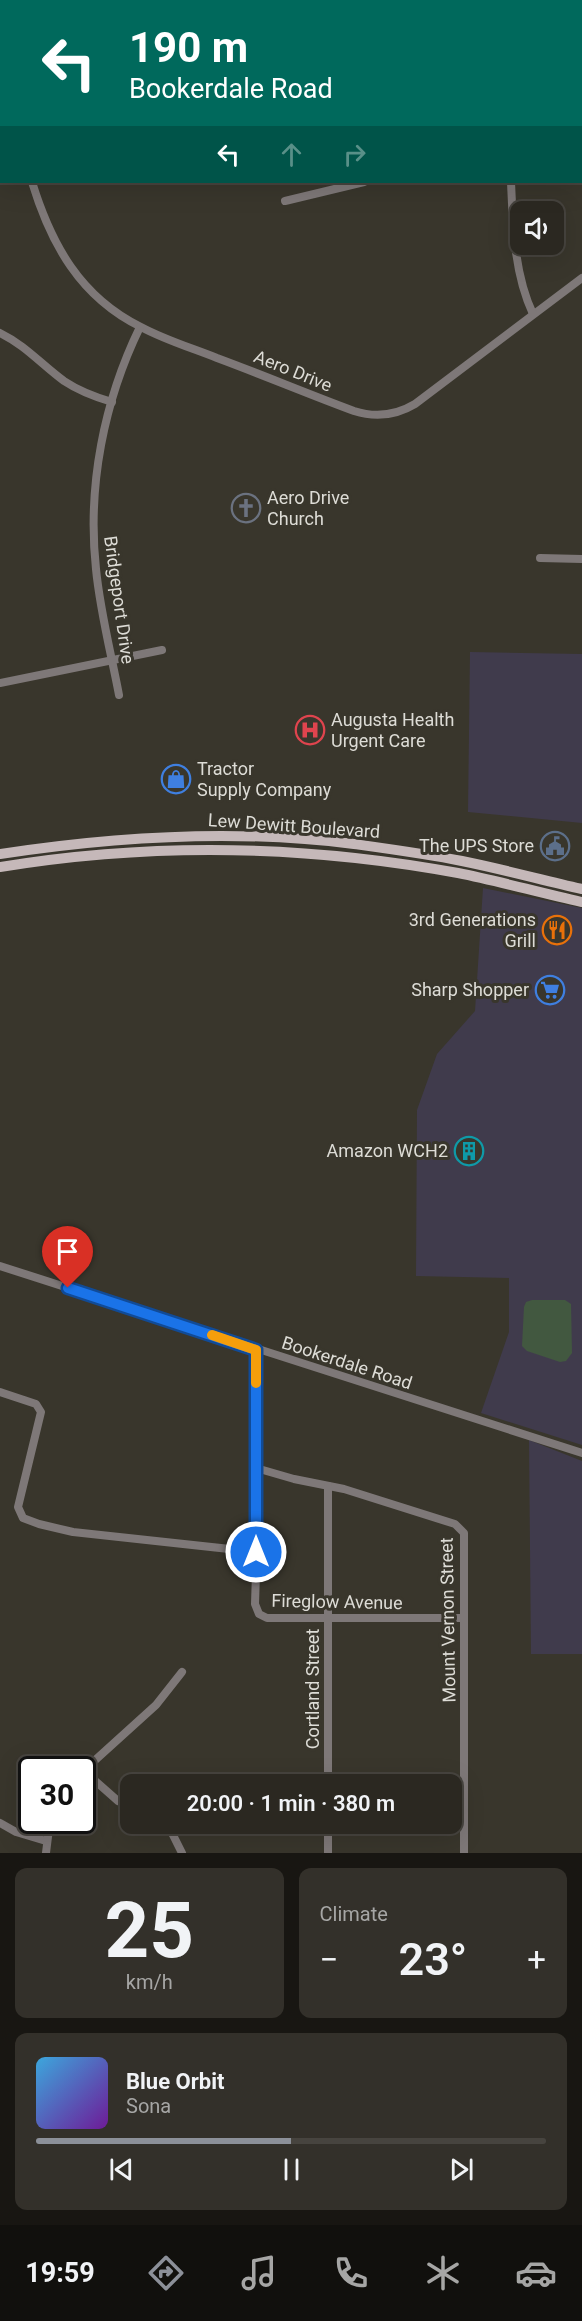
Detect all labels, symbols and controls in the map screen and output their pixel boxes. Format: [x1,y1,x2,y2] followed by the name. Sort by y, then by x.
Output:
[129,23,248,72] text: 190 m
[30,24,108,102] icon: left
[129,73,333,105] text: Bookerdale Road
[212,138,245,171] icon: left
[275,138,308,171] icon: ahead
[338,138,371,171] icon: right
[510,201,564,255] map controls
[510,201,564,255] button: sound
[251,345,335,396] street label: Aero Drive
[267,487,349,529] place label: Aero Drive Church
[230,492,262,524] church icon: Aero Drive Church
[100,534,139,665] street label: Bridgeport Drive
[331,709,454,751] place label: Augusta Health Urgent Care
[294,714,326,746] hospital icon: Augusta Health Urgent Care
[197,758,332,800] place label: Tractor Supply Company
[160,763,192,795] shop icon: Tractor Supply Company
[207,809,381,842] street label: Lew Dewitt Boulevard
[539,830,571,862] public building icon: The UPS Store
[419,835,534,856] place label: The UPS Store
[409,909,536,951] place label: 3rd Generations Grill
[541,914,573,946] restaurant icon: 3rd Generations Grill
[534,974,566,1006] supermarket icon: Sharp Shopper
[411,979,529,1000] place label: Sharp Shopper
[453,1135,485,1167] building icon: Amazon WCH2
[327,1140,448,1161] place label: Amazon WCH2
[42,1226,93,1288] pin
[51,1235,84,1268] icon: arrive
[279,1332,415,1393] street label: Bookerdale Road
[224,1520,288,1584] position arrow
[436,1537,459,1703] street label: Mount Vernon Street
[271,1590,403,1613] street label: Fireglow Avenue
[302,1629,323,1749] street label: Cortland Street
[18,1756,96,1834] speed limit sign: 30
[187,1791,395,1816] text: 20:00 · 1 min · 380 m
[104,1885,194,1976] text: 25
[320,1902,388,1926] text: Climate
[398,1933,467,1986] text: 23°
[320,1940,338,1979] text: −
[527,1940,546,1979] text: +
[126,1970,173,1994] text: km/h
[126,2069,224,2094] text: Blue Orbit
[126,2094,171,2118] text: Sona
[105,2153,138,2186] icon: previous
[275,2153,308,2186] icon: pause
[445,2153,478,2186] icon: next
[145,2252,187,2294] icon: directions
[238,2252,280,2294] icon: music
[330,2252,372,2294] icon: phone
[422,2252,464,2294] icon: climate
[515,2252,557,2294] icon: car
[25,2257,95,2289] text: 19:59

